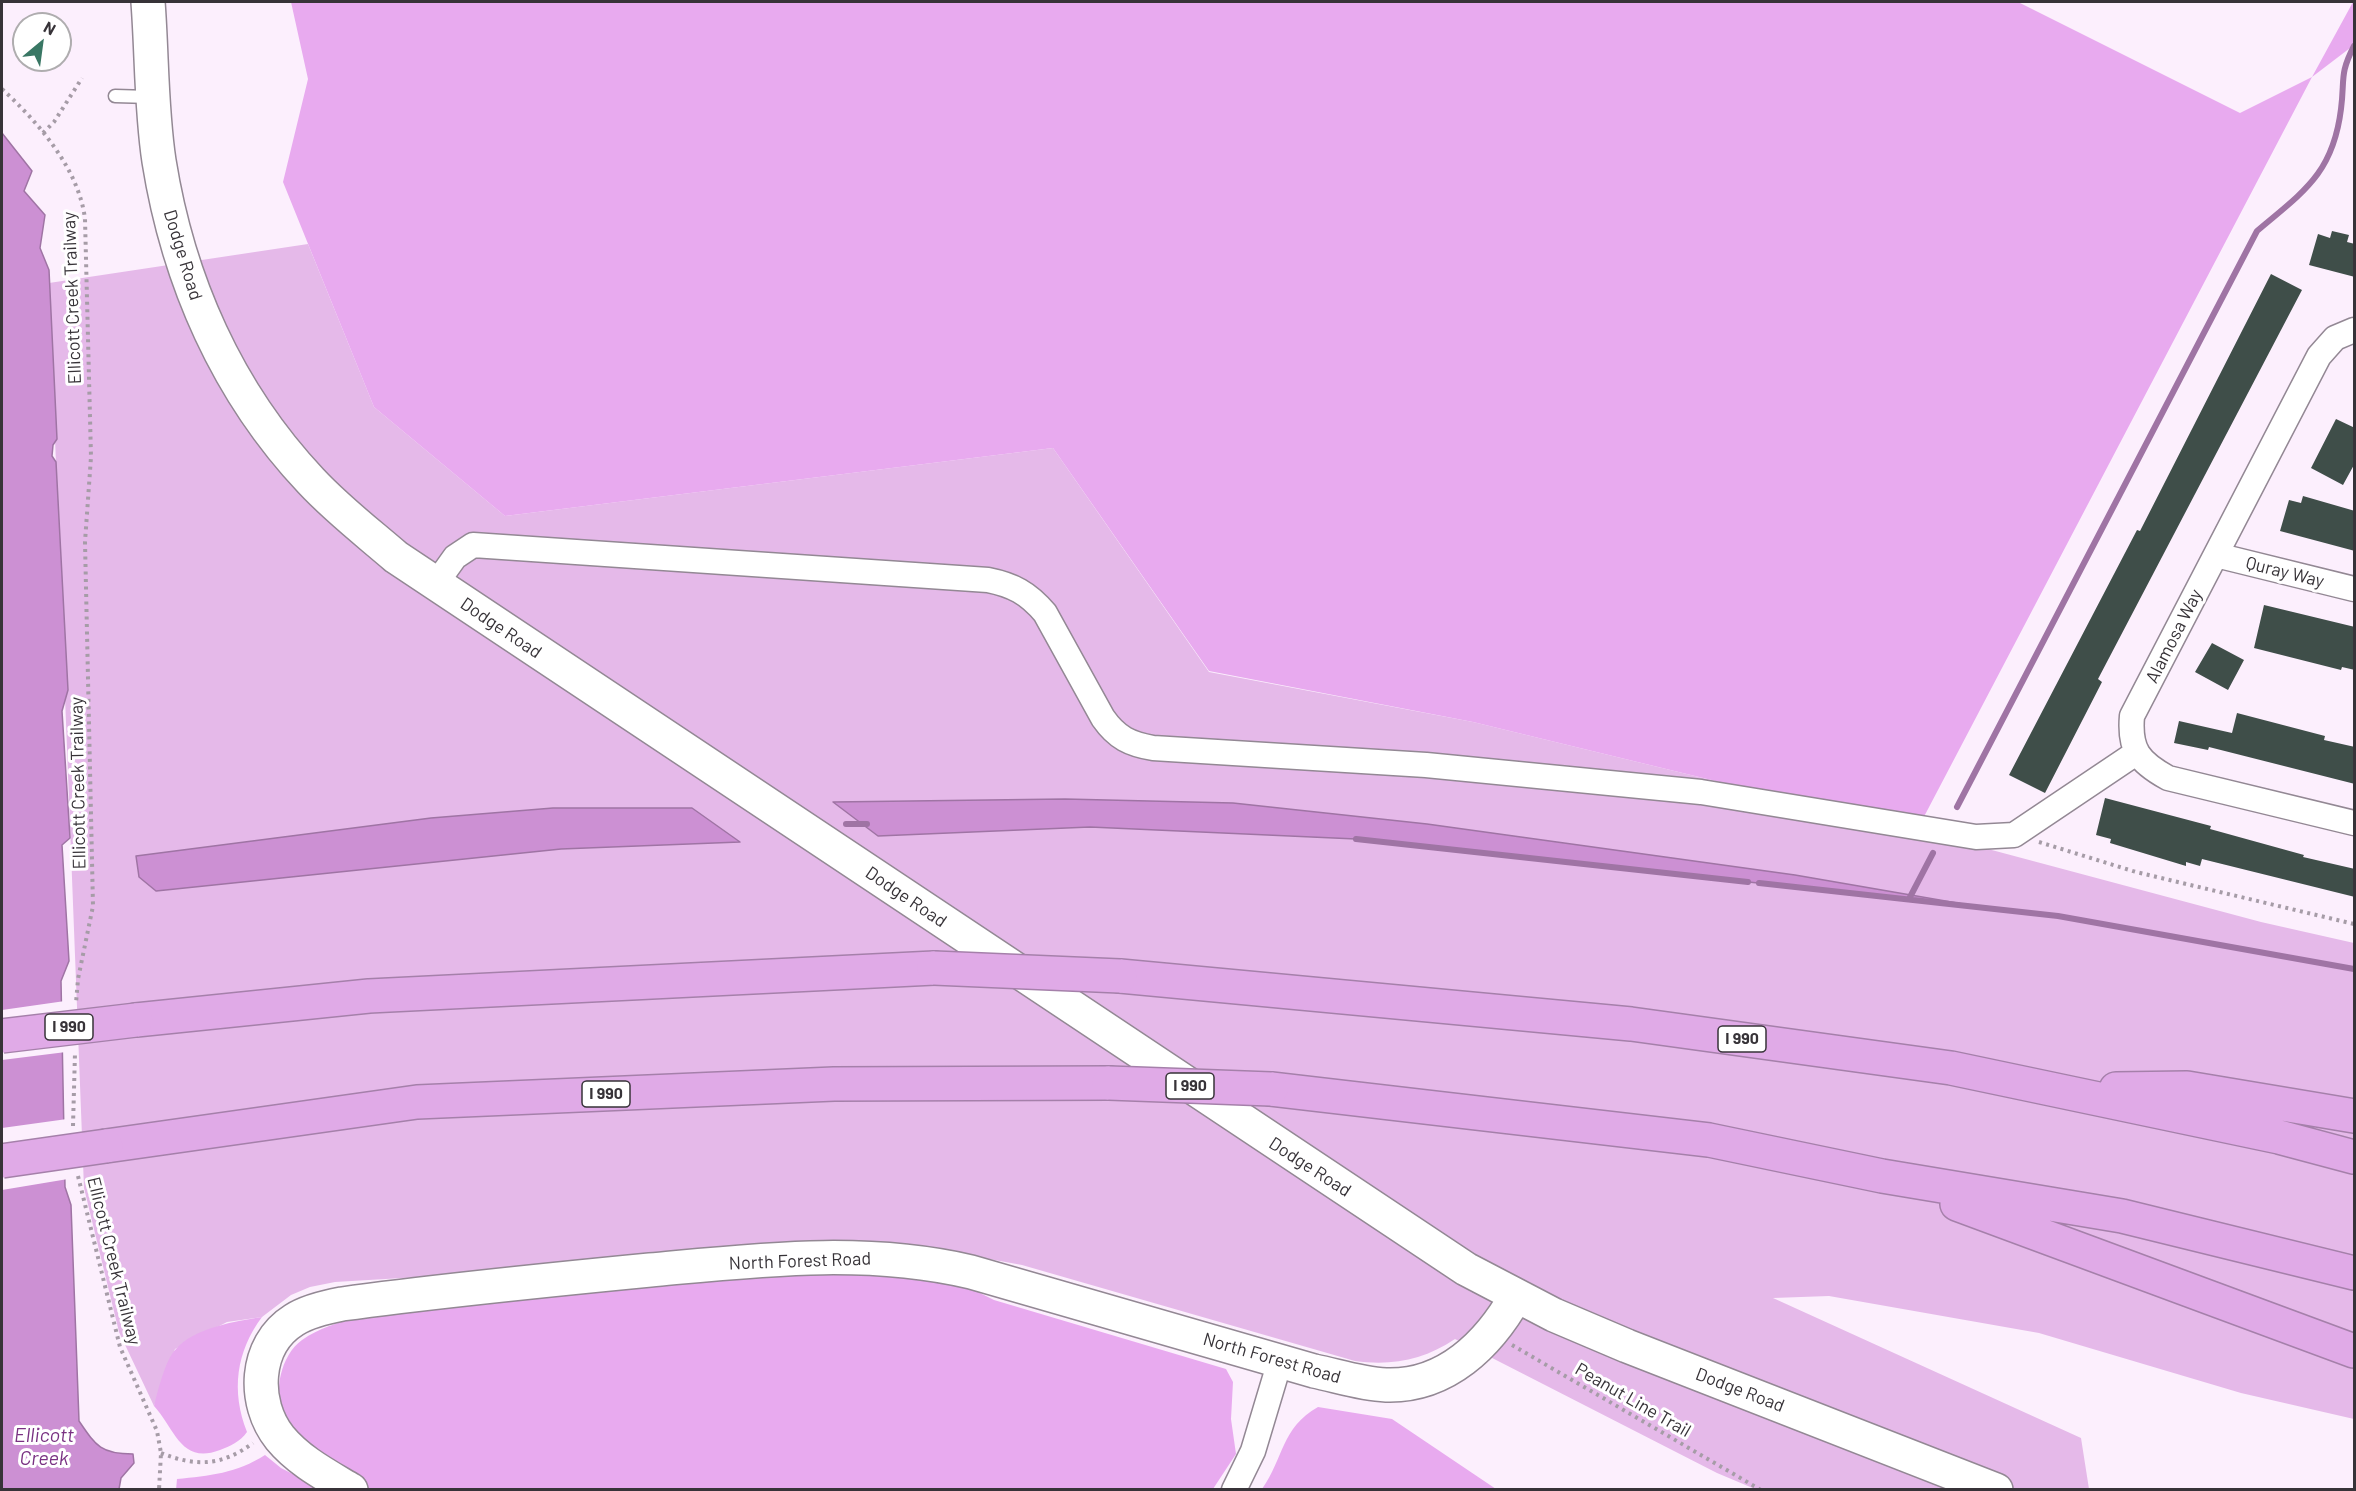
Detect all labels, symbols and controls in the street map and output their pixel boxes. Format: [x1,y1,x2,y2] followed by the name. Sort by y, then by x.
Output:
[12,12,72,72] north arrow
[41,17,59,38] text: N
[159,207,207,303] street label: Dodge Road
[58,211,86,385] street label: Ellicott Creek Trailway
[2244,552,2326,592] street label: Quray Way
[2141,585,2207,687] street label: Alamosa Way
[456,593,546,663] street label: Dodge Road
[66,697,90,869] street label: Ellicott Creek Trailway
[861,862,951,932] street label: Dodge Road
[45,1014,93,1040] road number: I 990
[1718,1026,1766,1052] road number: I 990
[1166,1073,1214,1099] road number: I 990
[582,1081,630,1107] road number: I 990
[1265,1133,1355,1201] street label: Dodge Road
[83,1175,145,1347] street label: Ellicott Creek Trailway
[728,1248,872,1274] street label: North Forest Road
[1201,1328,1343,1388] street label: North Forest Road
[1571,1358,1695,1442] street label: Peanut Line Trail
[1693,1363,1787,1417] street label: Dodge Road
[14,1423,74,1470] water label: Ellicott Creek

